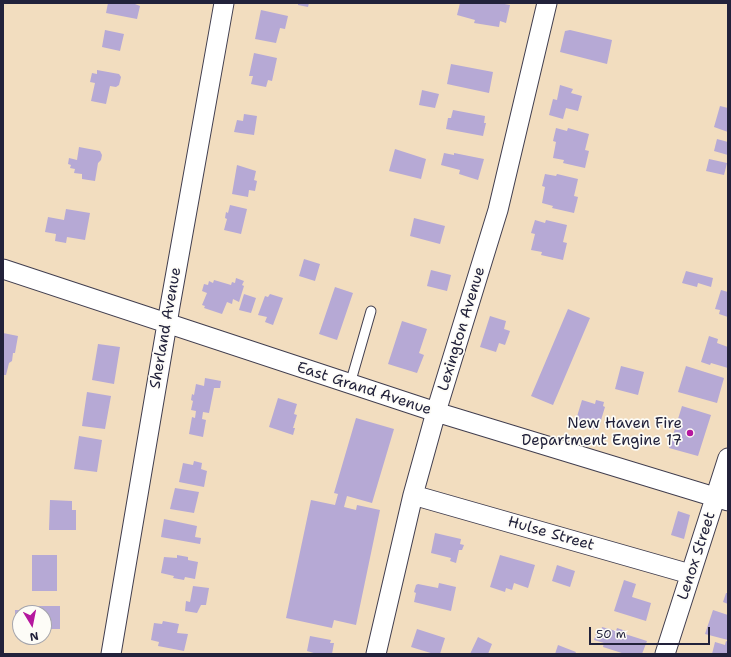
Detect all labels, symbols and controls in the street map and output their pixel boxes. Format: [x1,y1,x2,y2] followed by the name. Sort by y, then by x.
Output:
[435,265,489,393] street label: Lexington Avenue
[146,266,186,390] street label: Sherland Avenue
[294,359,434,419] street label: East Grand Avenue
[522,415,682,450] place label: New Haven Fire Department Engine 17
[685,428,695,438] marker: New Haven Fire Department Engine 17
[674,510,720,602] street label: Lenox Street
[506,513,596,555] street label: Hulse Street
[12,605,52,645] north arrow
[591,619,712,645] scale bar
[596,626,626,642] text: 50 m
[28,628,40,644] text: N

